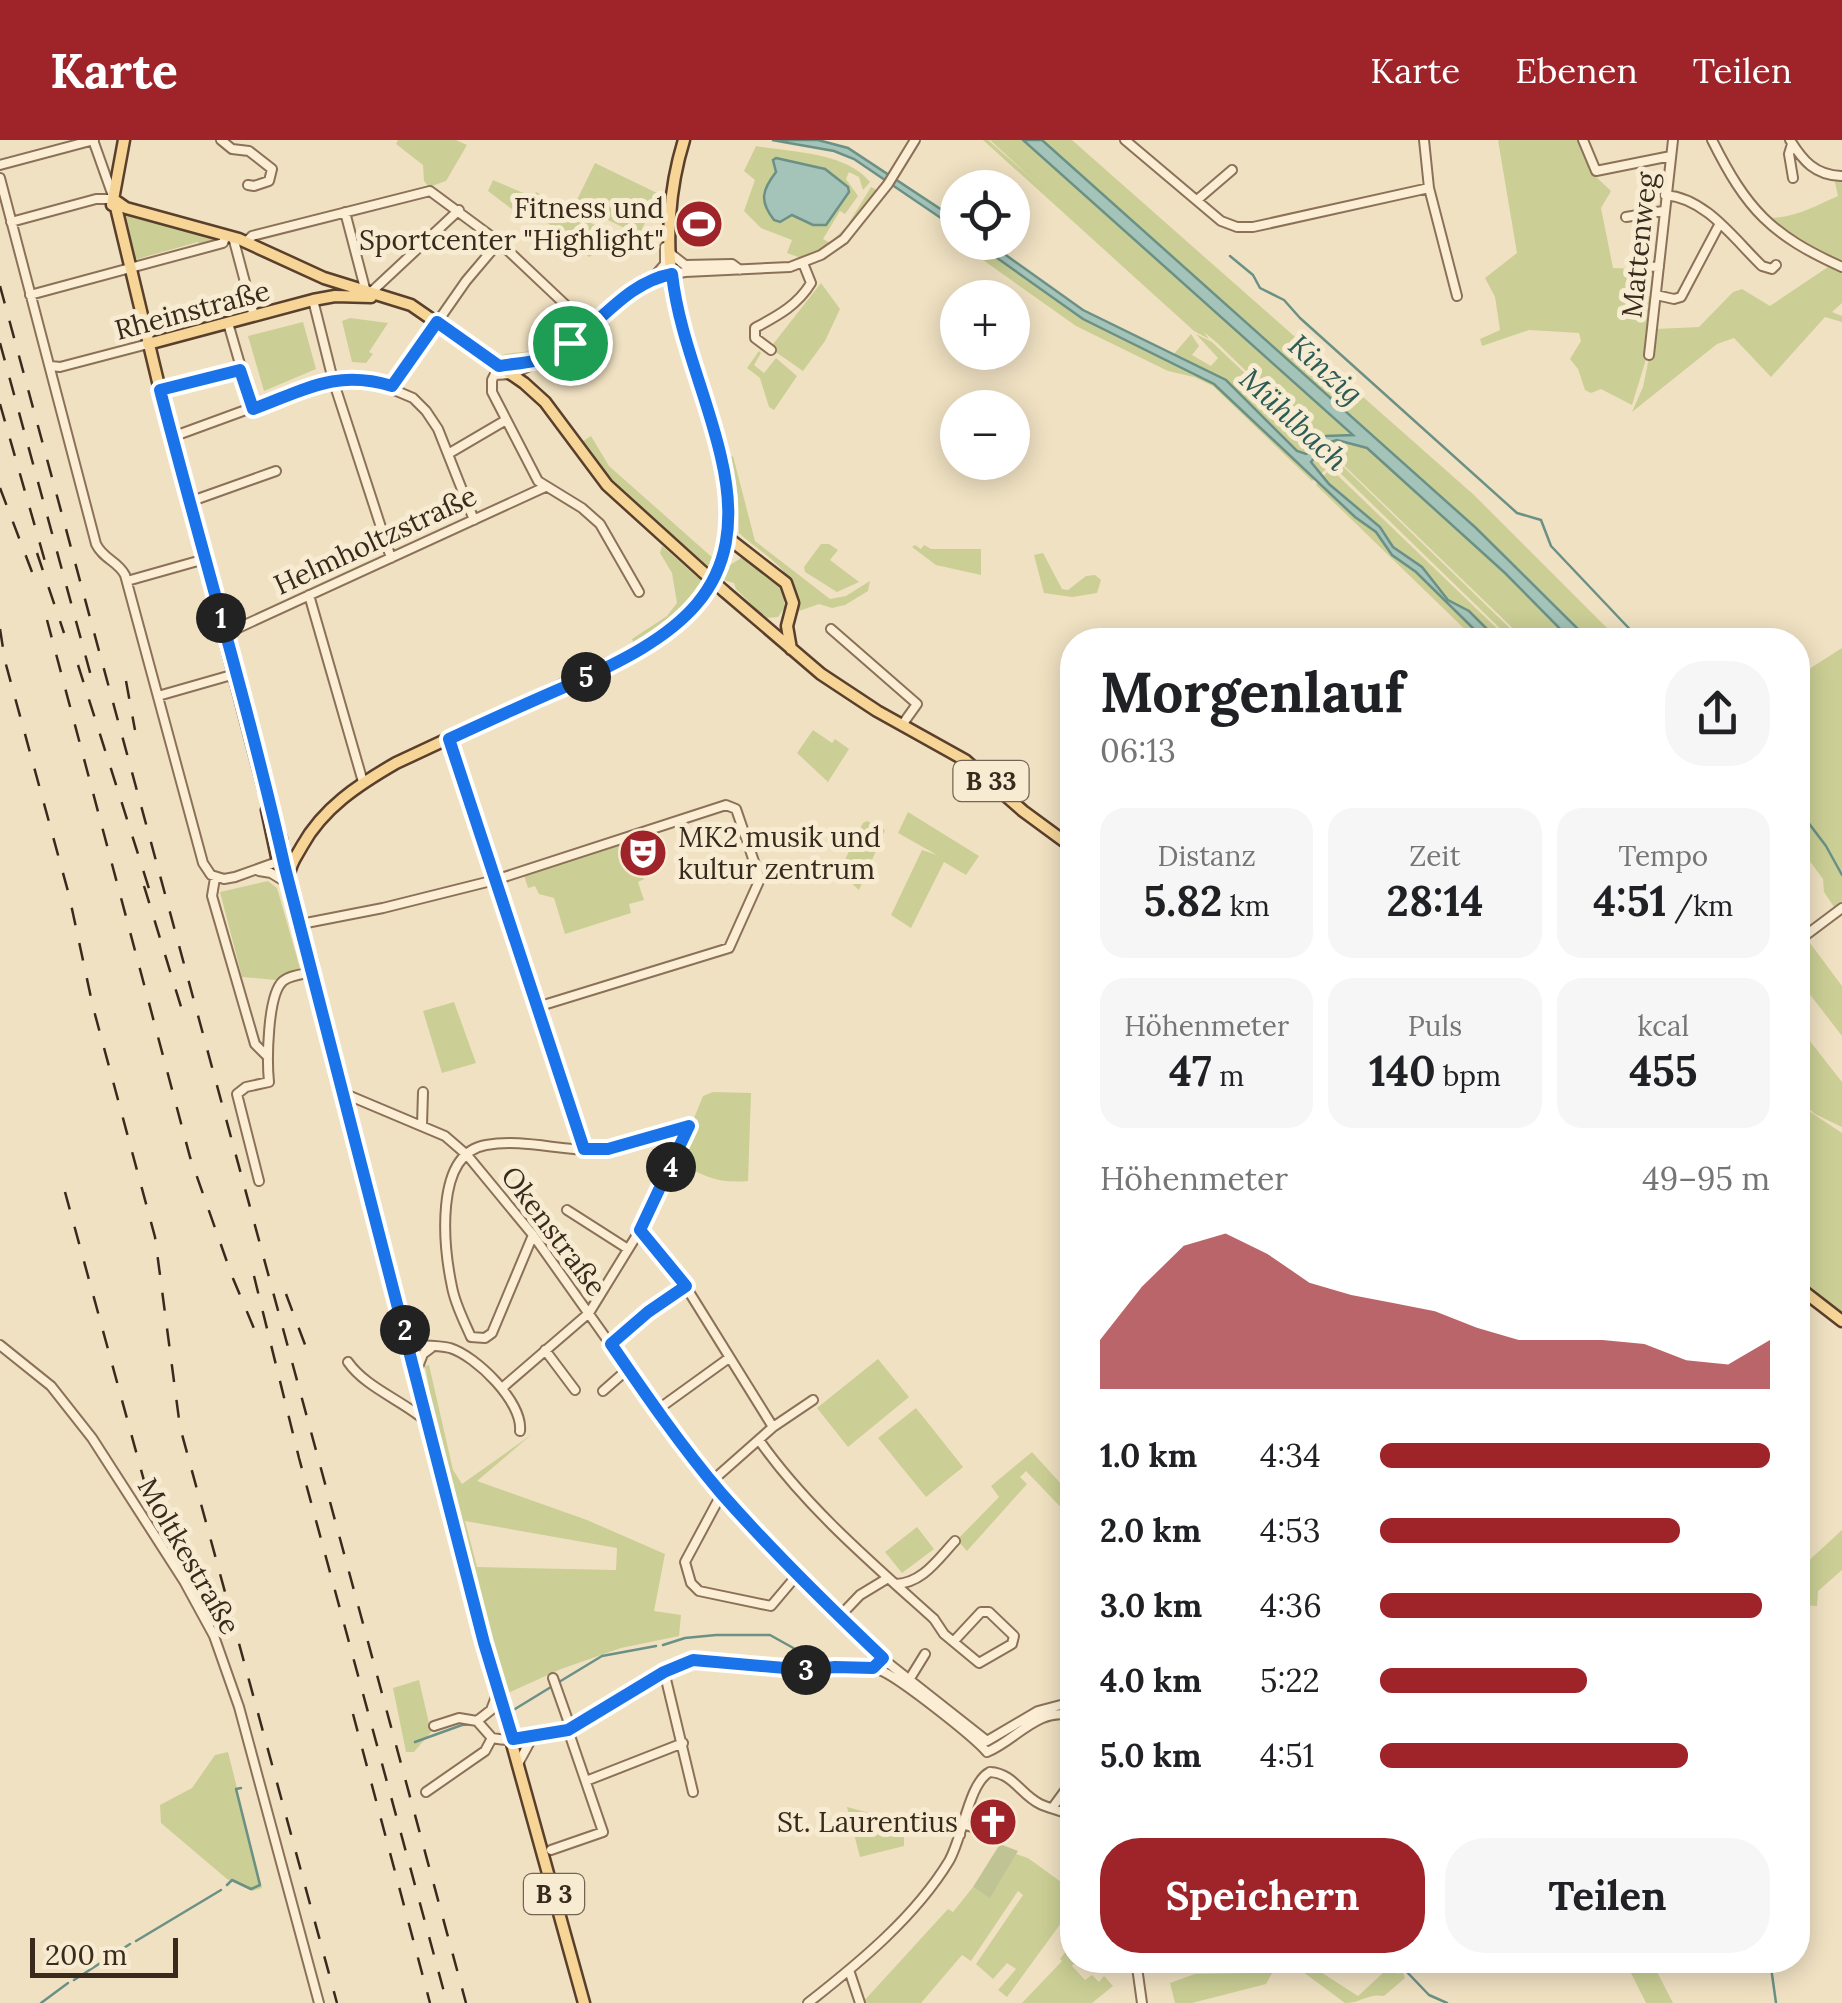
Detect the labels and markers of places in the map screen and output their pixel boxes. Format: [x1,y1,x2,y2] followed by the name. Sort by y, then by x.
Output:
[359,190,664,258] place label: Fitness und Sportcenter "Highlight"
[673,198,725,250] sports icon: Fitness und Sportcenter "Highlight"
[528,301,613,386] pin
[196,593,246,643] pin: 1
[561,652,611,702] pin: 5
[678,819,881,887] place label: MK2 musik und kultur zentrum
[617,827,669,879] theatre icon: MK2 musik und kultur zentrum
[646,1142,696,1192] pin: 4
[380,1305,430,1355] pin: 2
[781,1645,831,1695] pin: 3
[967,1796,1019,1848] church icon: St. Laurentius
[777,1804,958,1840] place label: St. Laurentius

